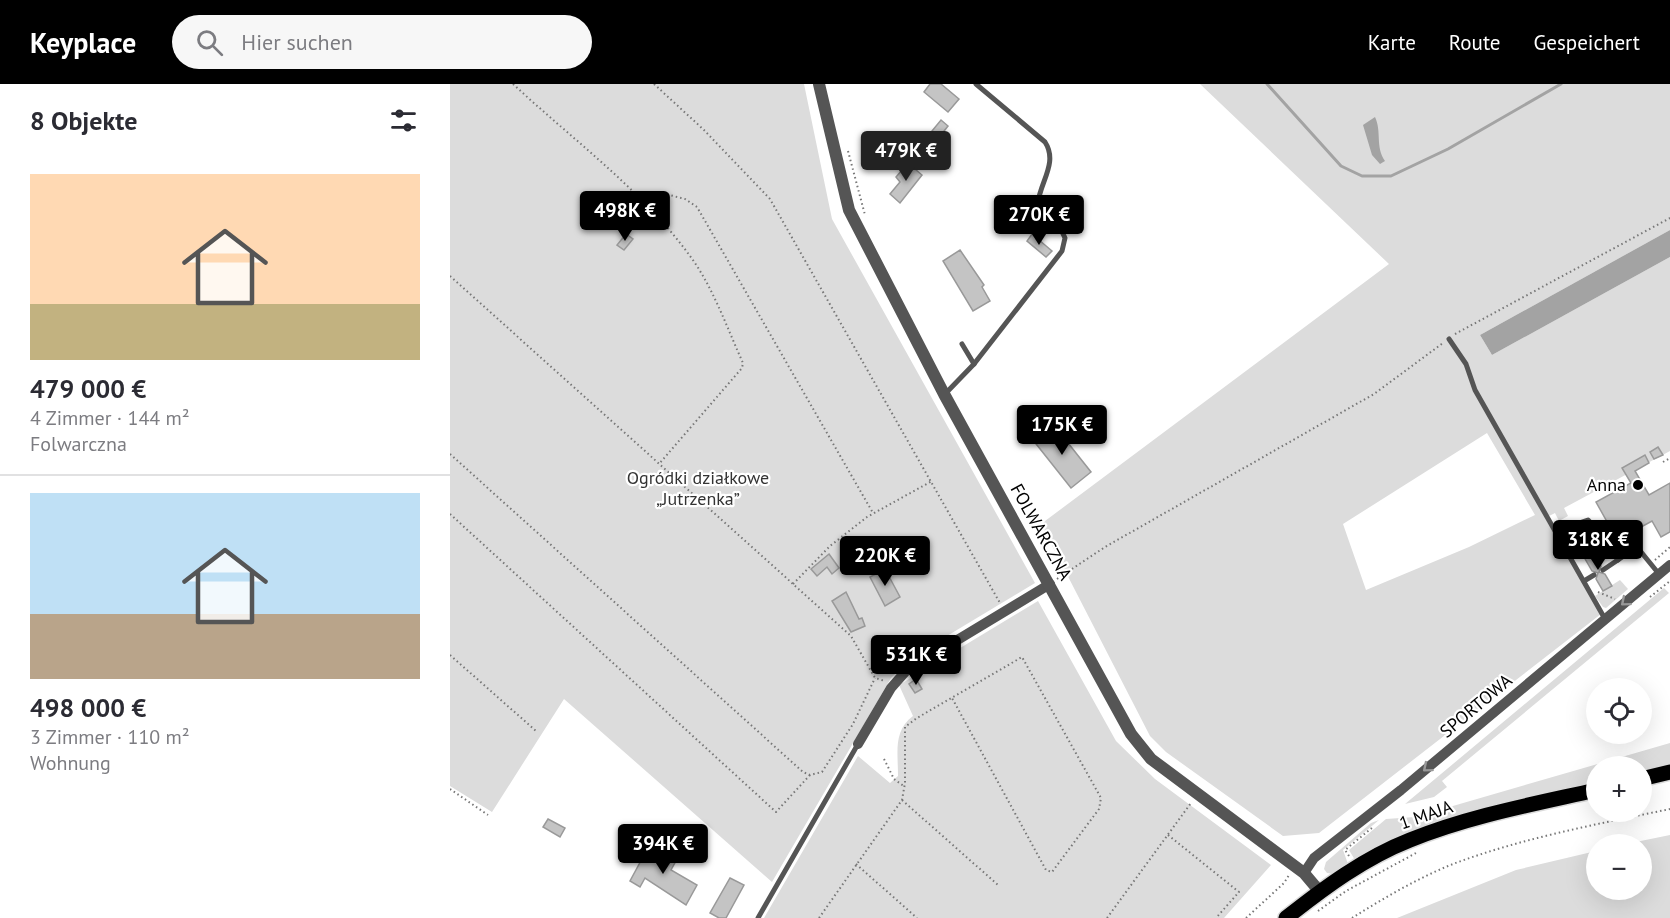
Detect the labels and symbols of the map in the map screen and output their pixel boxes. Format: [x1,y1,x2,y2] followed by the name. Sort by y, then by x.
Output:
[857,131,955,182] pin: 479K €
[576,191,674,242] pin: 498K €
[990,195,1088,246] pin: 270K €
[1013,405,1111,456] pin: 175K €
[627,466,769,510] park label: Ogródki działkowe „Jutrzenka”
[1587,473,1626,496] place label: Anna
[1631,478,1645,492] marker: Anna
[1005,479,1078,584] street label: FOLWARCZNA
[1549,520,1647,571] pin: 318K €
[836,536,934,587] pin: 220K €
[1621,595,1632,606] one-way arrow
[867,635,965,686] pin: 531K €
[1435,668,1517,742] street label: SPORTOWA
[1423,761,1434,772] one-way arrow
[1396,795,1456,834] street label: 1 MAJA
[614,824,712,875] pin: 394K €

